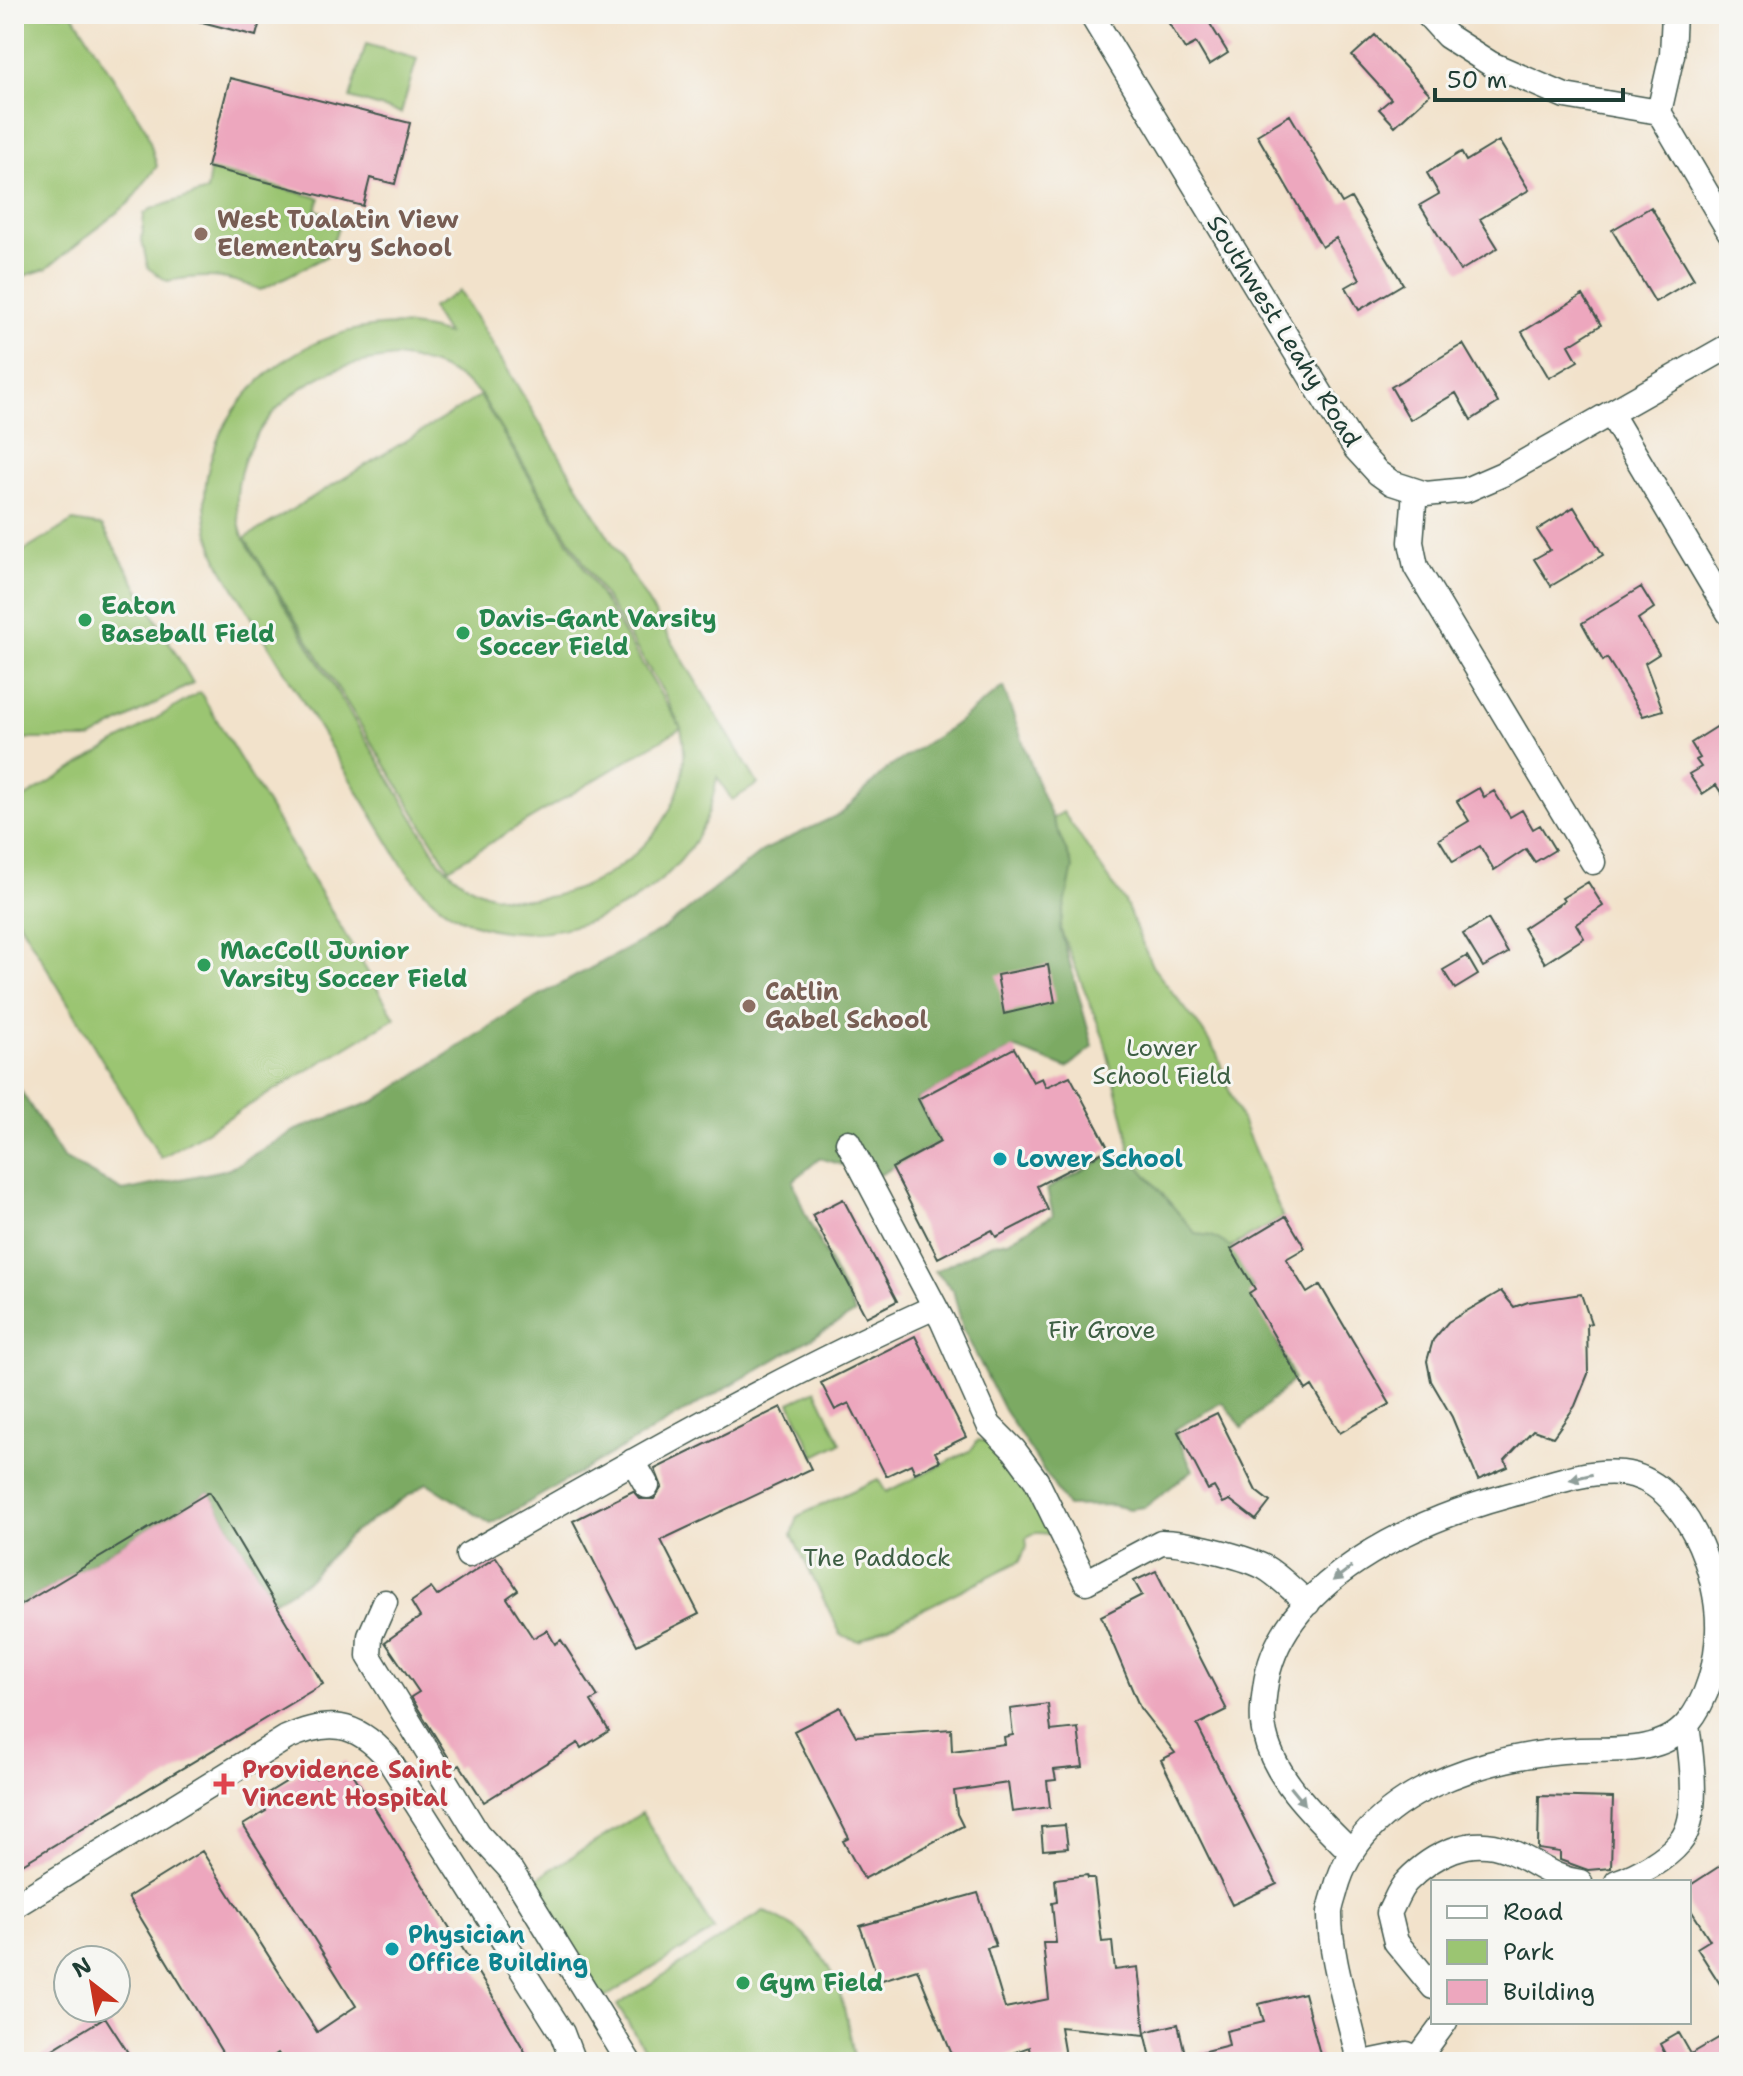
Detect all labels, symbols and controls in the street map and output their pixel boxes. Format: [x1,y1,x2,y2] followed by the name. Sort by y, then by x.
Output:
[1435,52,1623,102] scale bar
[1447,64,1507,96] text: 50 m
[217,204,459,264] place label: West Tualatin View Elementary School
[1200,209,1368,453] street label: Southwest Leahy Road
[192,225,210,243] marker: West Tualatin View Elementary School
[101,590,275,650] place label: Eaton Baseball Field
[479,603,717,663] place label: Davis-Gant Varsity Soccer Field
[76,611,94,629] marker: Eaton Baseball Field
[454,624,472,642] marker: Davis-Gant Varsity Soccer Field
[220,935,468,995] place label: MacColl Junior Varsity Soccer Field
[195,956,213,974] marker: MacColl Junior Varsity Soccer Field
[765,976,928,1036] place label: Catlin Gabel School
[740,997,758,1015] marker: Catlin Gabel School
[1093,1032,1231,1092] park label: Lower School Field
[1016,1143,1183,1175] place label: Lower School
[991,1150,1009,1168] marker: Lower School
[1048,1314,1156,1346] park label: Fir Grove
[1568,1471,1593,1483] one-way arrow
[803,1542,951,1574] park label: The Paddock
[1332,1565,1352,1581] one-way arrow
[242,1754,453,1814] place label: Providence Saint Vincent Hospital
[213,1773,235,1795] marker: Providence Saint Vincent Hospital
[1290,1786,1306,1806] one-way arrow
[1431,1880,1691,2024] legend
[1503,1896,1563,1928] text: Road
[408,1919,588,1979] place label: Physician Office Building
[1503,1936,1555,1968] text: Park
[383,1940,401,1958] marker: Physician Office Building
[52,1944,132,2024] north arrow
[67,1950,97,1984] text: N
[759,1967,883,1999] place label: Gym Field
[734,1974,752,1992] marker: Gym Field
[1503,1976,1595,2008] text: Building

